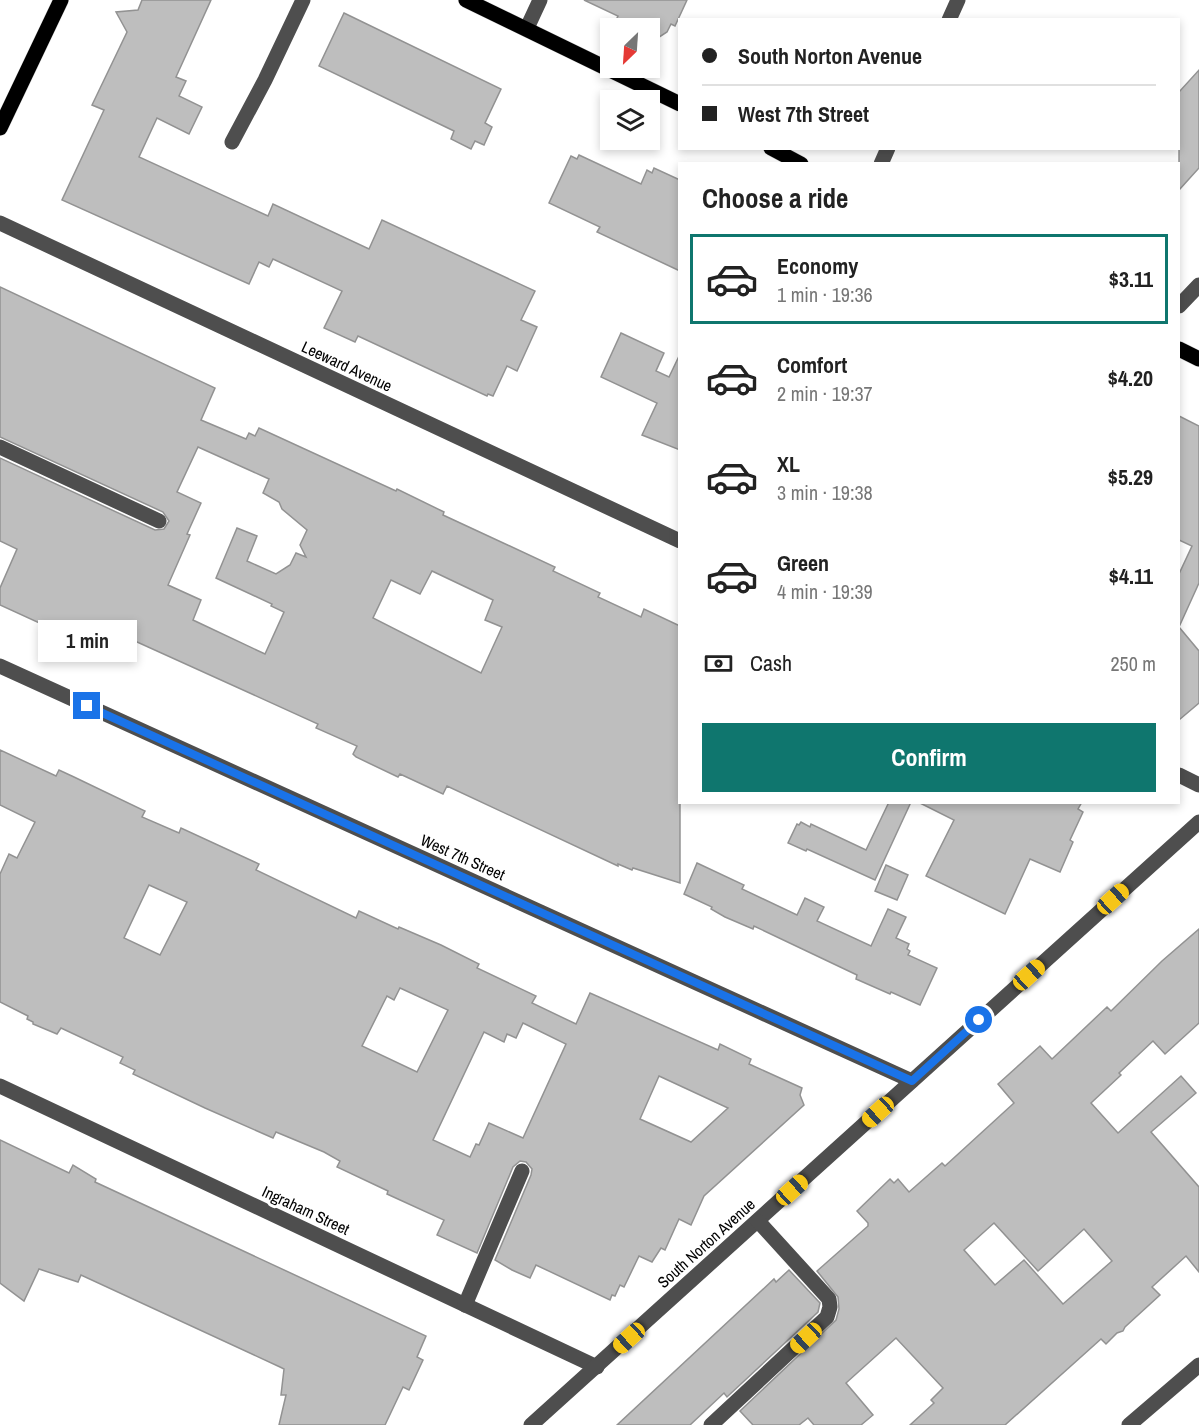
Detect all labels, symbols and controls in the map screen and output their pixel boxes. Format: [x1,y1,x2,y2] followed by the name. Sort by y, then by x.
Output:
[600,18,660,78] north arrow
[600,18,660,150] map controls
[738,41,922,71] text: South Norton Avenue
[600,90,660,150] button: layers
[738,99,869,129] text: West 7th Street
[702,180,848,216] text: Choose a ride
[777,251,858,281] text: Economy
[705,252,759,306] icon: car
[1109,264,1153,294] text: $3.11
[777,281,873,308] text: 1 min · 19:36
[298,335,396,397] street label: Leeward Avenue
[777,350,847,380] text: Comfort
[705,351,759,405] icon: car
[1108,363,1153,393] text: $4.20
[777,380,873,407] text: 2 min · 19:37
[777,449,800,479] text: XL
[705,450,759,504] icon: car
[1108,462,1153,492] text: $5.29
[777,479,873,506] text: 3 min · 19:38
[777,548,829,578] text: Green
[705,549,759,603] icon: car
[1109,561,1153,591] text: $4.11
[777,578,873,605] text: 4 min · 19:39
[38,619,136,661] callout: 1 min
[66,627,109,654] text: 1 min
[702,647,735,680] icon: cash
[750,648,792,678] text: Cash
[1110,650,1156,677] text: 250 m
[73,692,100,719] route end
[702,723,1156,792] button: Confirm
[417,829,509,886] street label: West 7th Street
[1094,880,1132,918] car
[1010,956,1048,994] car
[965,1006,992,1033] route start
[859,1093,897,1131] car
[773,1171,811,1209] car
[259,1180,354,1240] street label: Ingraham Street
[652,1193,760,1293] street label: South Norton Avenue
[610,1319,648,1357] car
[787,1319,825,1357] car

